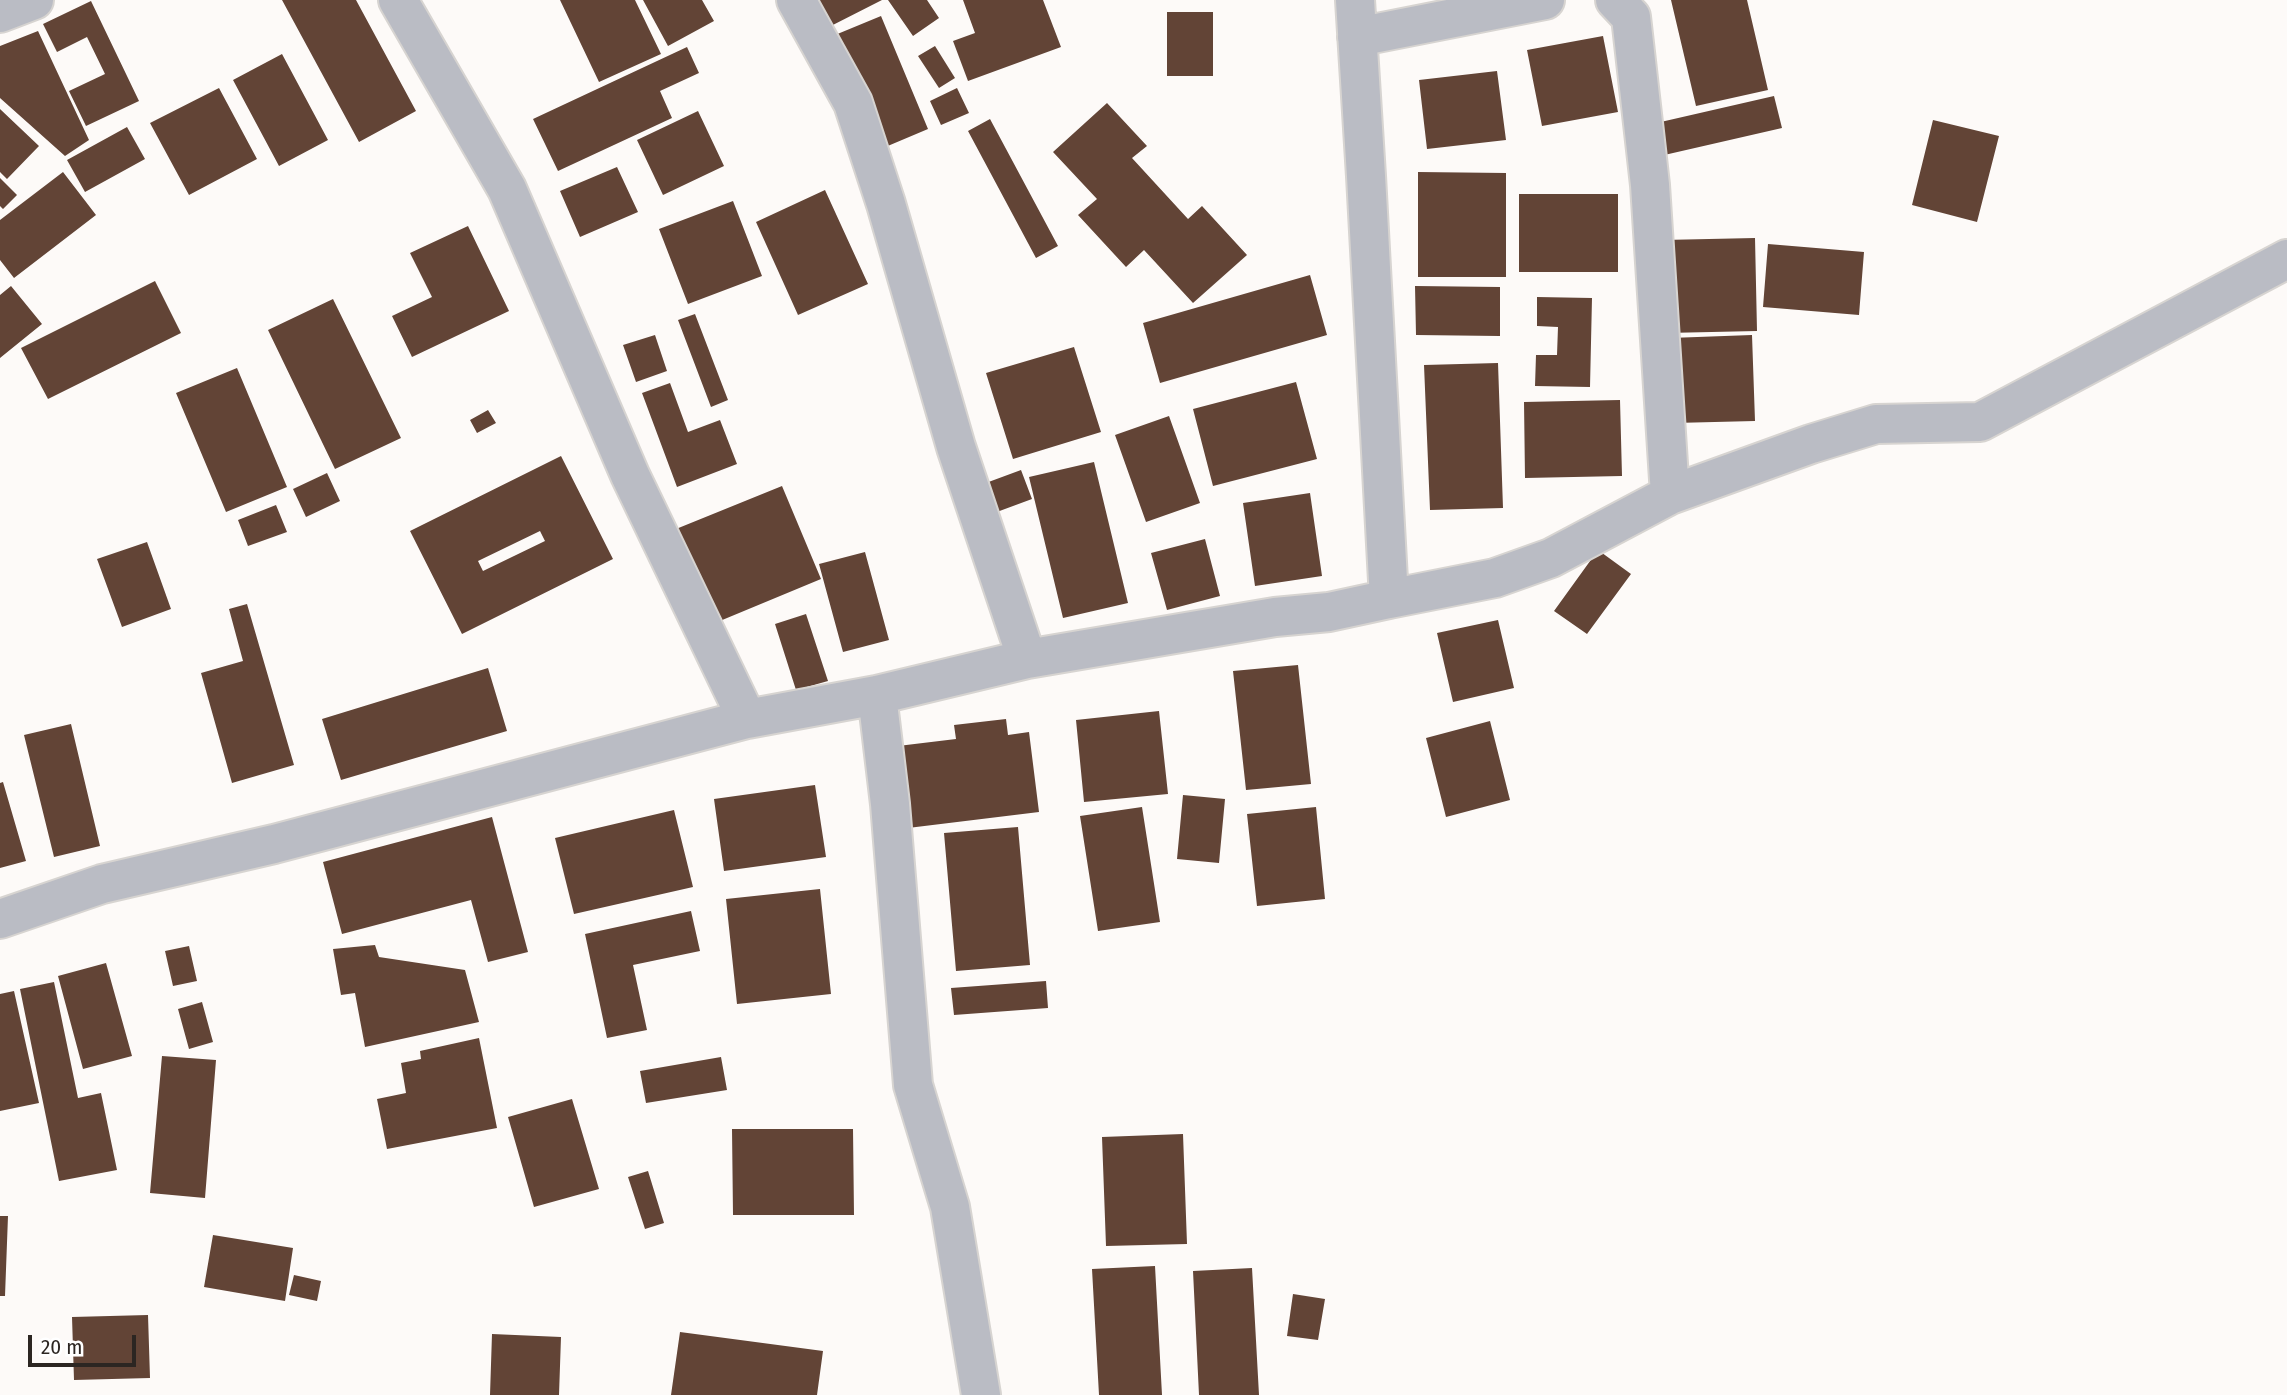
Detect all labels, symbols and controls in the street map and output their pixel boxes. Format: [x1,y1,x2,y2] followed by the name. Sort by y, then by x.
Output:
[32,1322,140,1366] scale bar
[41,1334,82,1360] text: 20 m

